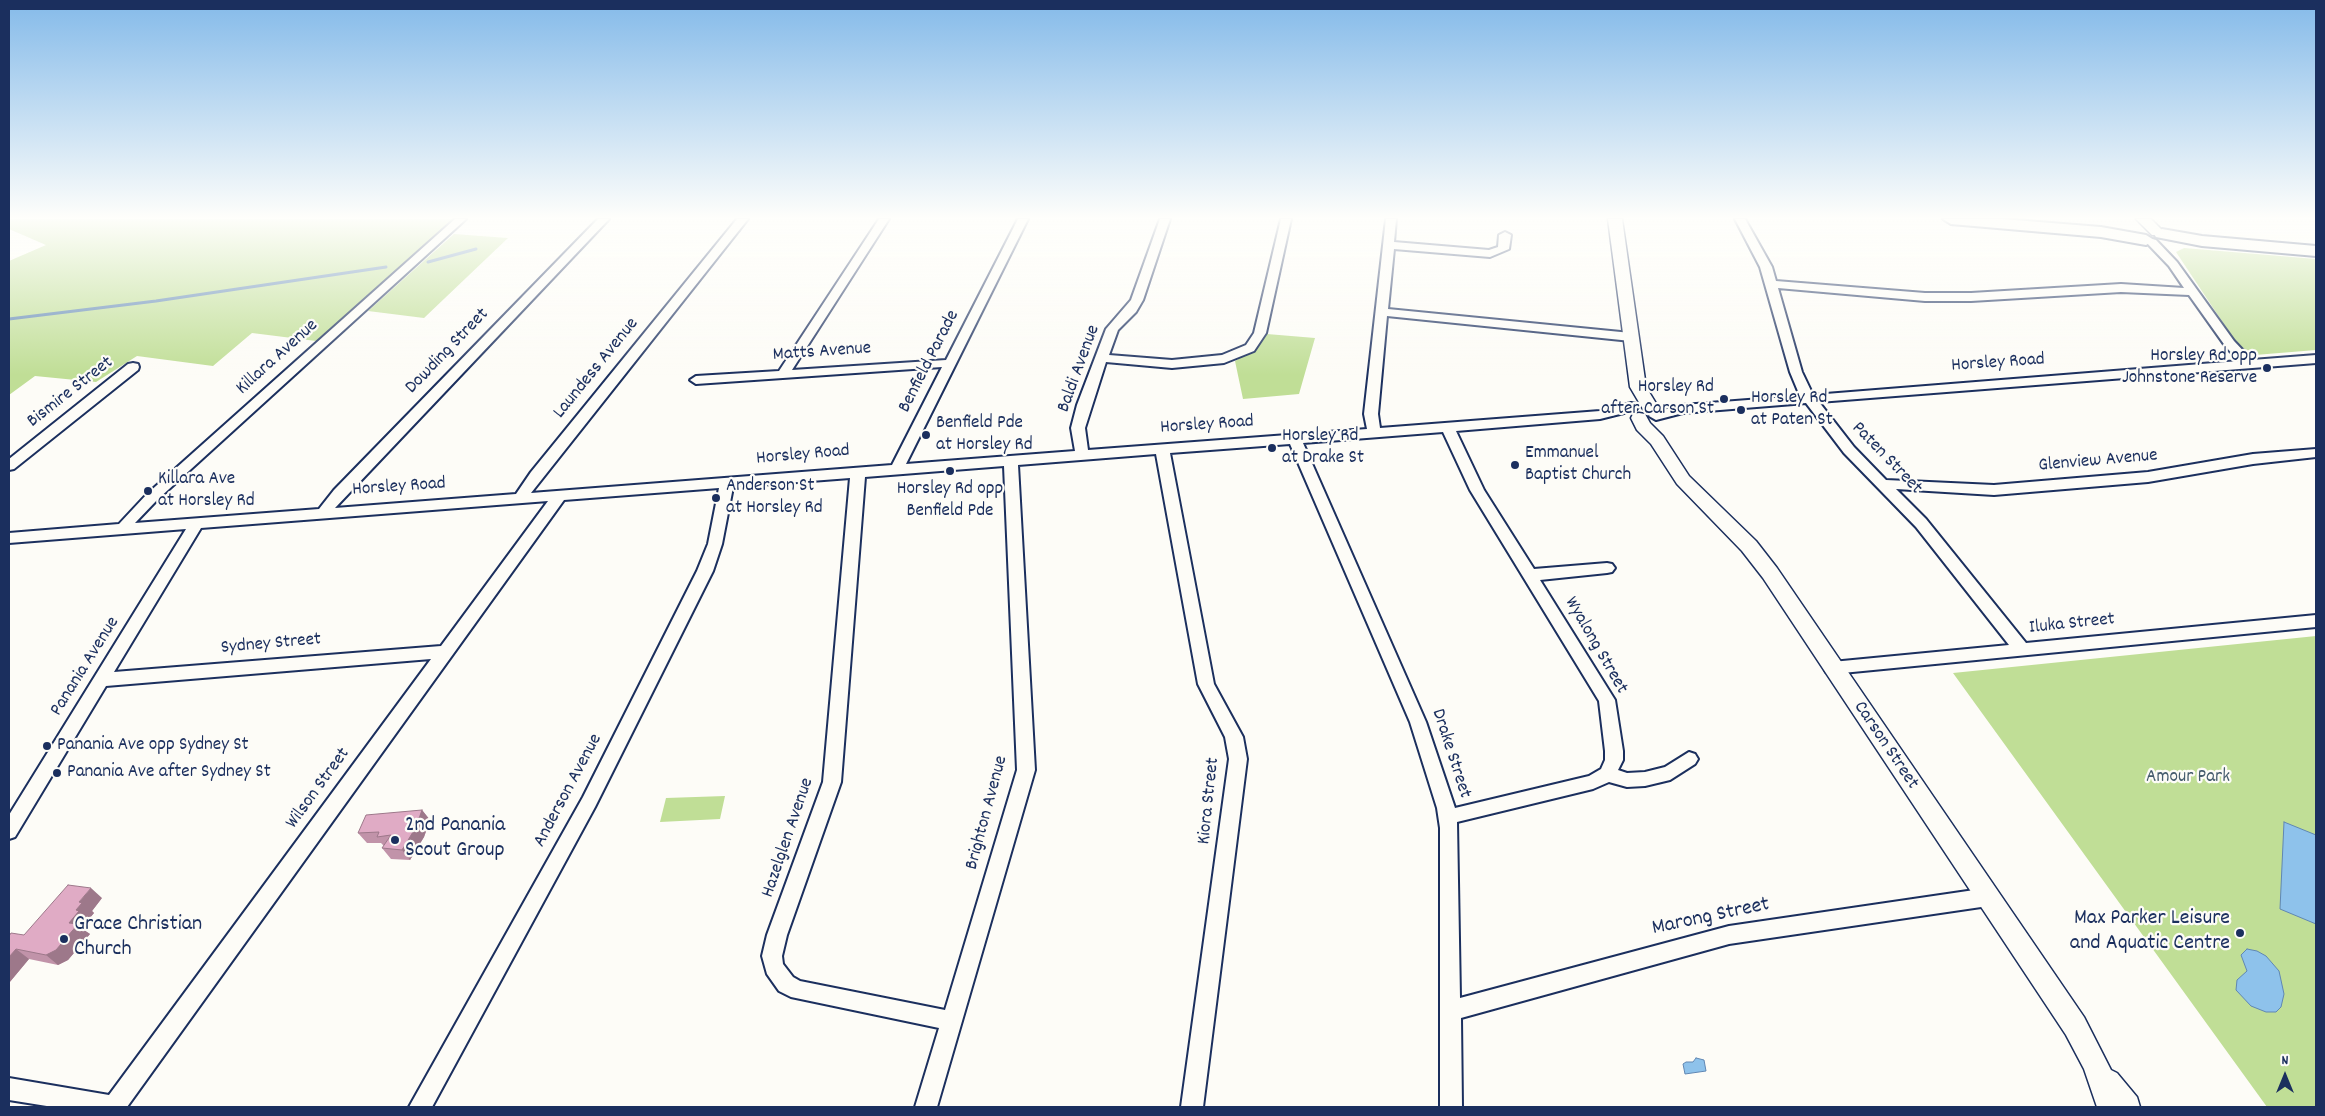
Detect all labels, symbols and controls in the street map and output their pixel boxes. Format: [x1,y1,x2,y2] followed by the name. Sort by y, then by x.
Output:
[401,304,495,400] street label: Dowding Street
[894,307,966,417] street label: Benfield Parade
[549,314,645,424] street label: Laundess Avenue
[232,315,324,401] street label: Killara Avenue
[1054,322,1106,416] street label: Baldi Avenue
[772,338,872,368] street label: Matts Avenue
[2122,346,2257,390] place label: Horsley Rd opp Johnstone Reserve
[1950,349,2046,379] street label: Horsley Road
[23,352,119,434] street label: Bismire Street
[2261,362,2273,374] marker: Horsley Rd opp Johnstone Reserve
[1601,377,1714,421] place label: Horsley Rd after Carson St
[1751,388,1833,432] place label: Horsley Rd at Paten St
[1718,393,1730,405] marker: Horsley Rd after Carson St
[1735,404,1747,416] marker: Horsley Rd at Paten St
[1159,411,1255,441] street label: Horsley Road
[936,413,1033,457] place label: Benfield Pde at Horsley Rd
[1846,418,1926,500] street label: Paten Street
[1282,426,1364,470] place label: Horsley Rd at Drake St
[920,429,932,441] marker: Benfield Pde at Horsley Rd
[755,441,851,471] street label: Horsley Road
[1266,442,1278,454] marker: Horsley Rd at Drake St
[1525,443,1631,487] place label: Emmanuel Baptist Church
[2037,445,2159,479] street label: Glenview Avenue
[1509,459,1521,471] marker: Emmanuel Baptist Church
[944,465,956,477] marker: Horsley Rd opp Benfield Pde
[158,469,255,513] place label: Killara Ave at Horsley Rd
[351,473,447,503] street label: Horsley Road
[726,476,823,520] place label: Anderson St at Horsley Rd
[897,479,1003,523] place label: Horsley Rd opp Benfield Pde
[142,485,154,497] marker: Killara Ave at Horsley Rd
[710,492,722,504] marker: Anderson St at Horsley Rd
[1558,593,1632,699] street label: Wyalong Street
[2028,609,2116,641] street label: Iluka Street
[46,613,126,721] street label: Panania Avenue
[220,629,322,661] street label: Sydney Street
[1847,698,1923,794] street label: Carson Street
[1425,707,1475,801] street label: Drake Street
[530,730,608,852] street label: Anderson Avenue
[57,735,249,757] place label: Panania Ave opp Sydney St
[41,740,53,752] marker: Panania Ave opp Sydney St
[282,744,356,834] street label: Wilson Street
[962,753,1014,873] street label: Brighton Avenue
[1194,756,1226,846] street label: Kiora Street
[67,762,271,784] place label: Panania Ave after Sydney St
[51,767,63,779] marker: Panania Ave after Sydney St
[2146,767,2230,789] park label: Amour Park
[758,775,820,901] street label: Hazelglen Avenue
[405,814,505,866] place label: 2nd Panania Scout Group
[389,834,401,846] marker: 2nd Panania Scout Group
[1650,893,1772,943] street label: Marong Street
[2070,907,2230,958] place label: Max Parker Leisure and Aquatic Centre
[74,913,202,964] place label: Grace Christian Church
[2234,927,2246,939] marker: Max Parker Leisure and Aquatic Centre
[58,933,70,945] marker: Grace Christian Church
[2260,1051,2310,1101] north arrow
[2282,1051,2288,1071] text: N

